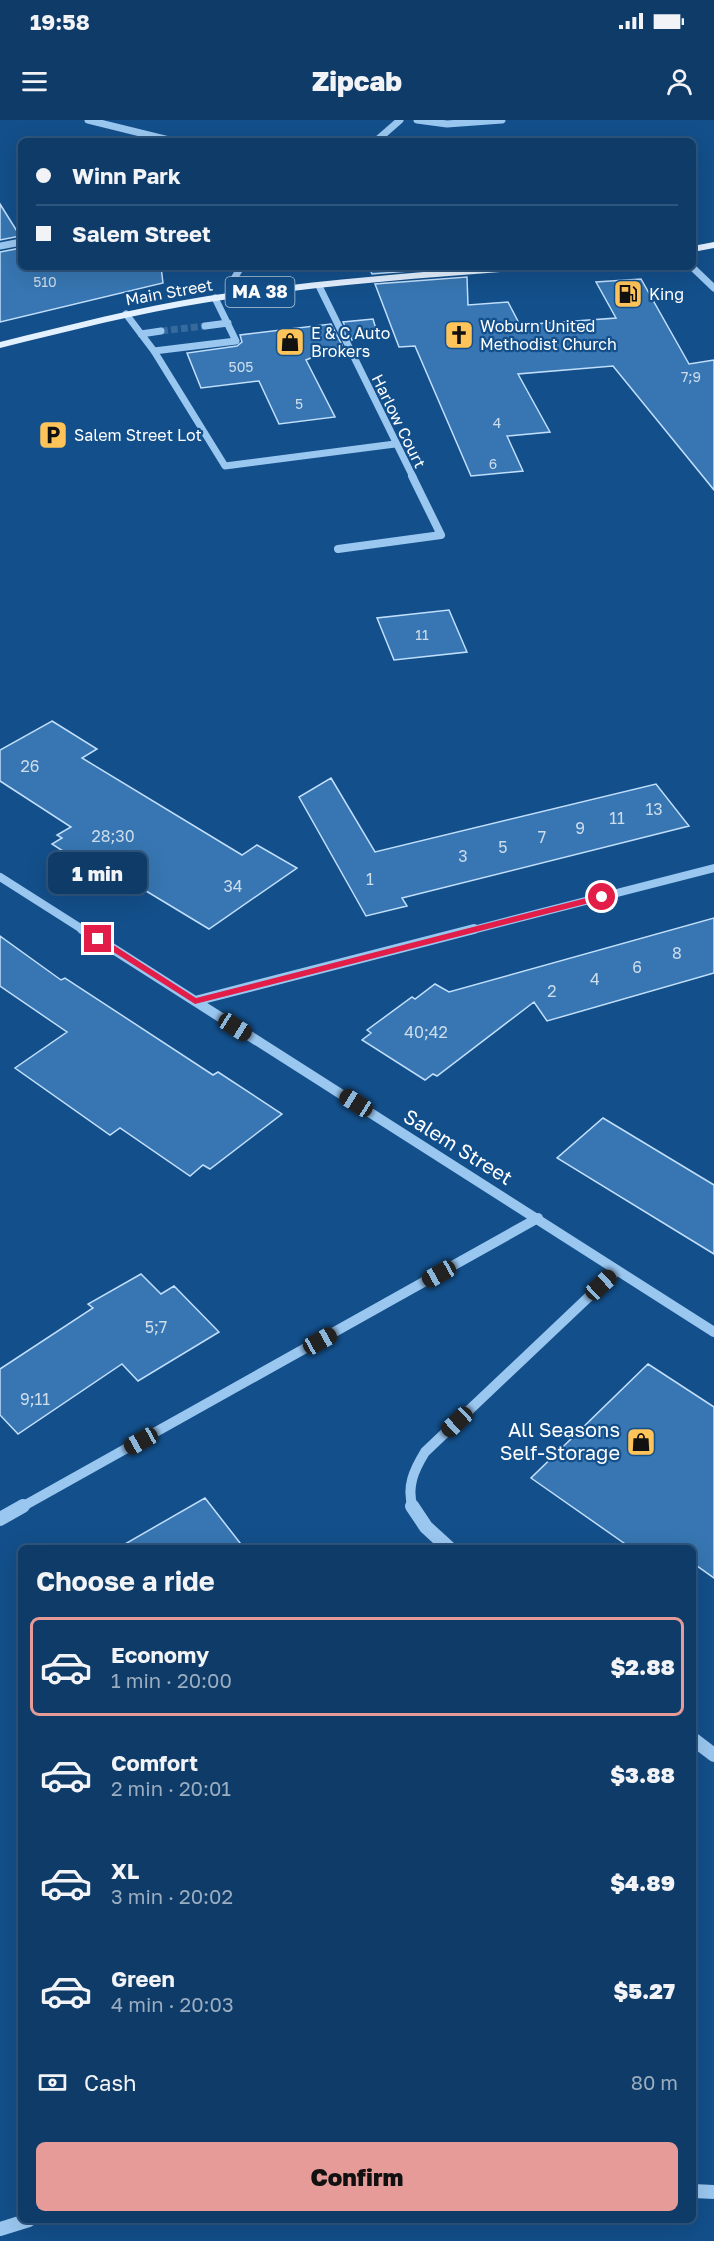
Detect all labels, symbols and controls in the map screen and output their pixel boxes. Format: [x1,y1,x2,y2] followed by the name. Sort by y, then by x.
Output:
[30,8,90,35] text: 19:58
[18,65,51,98] icon: menu
[312,65,402,97] text: Zipcab
[663,65,696,98] icon: person
[72,162,181,189] text: Winn Park
[72,220,211,247] text: Salem Street
[33,273,57,290] house number: 510
[124,274,214,310] street label: Main Street
[226,277,294,307] road number: MA 38
[612,278,644,310] fuel station icon: King
[649,284,684,304] place label: King
[480,316,617,354] place label: Woburn United Methodist Church
[443,319,475,351] church icon: Woburn United Methodist Church
[311,323,390,361] place label: E & C Auto Brokers
[274,326,306,358] shop icon: E & C Auto Brokers
[229,358,253,375] house number: 505
[681,368,701,385] house number: 7;9
[368,371,430,471] street label: Harlow Court
[295,395,303,412] house number: 5
[493,414,501,431] house number: 4
[37,419,69,451] parking icon: Salem Street Lot
[74,425,202,445] place label: Salem Street Lot
[489,455,497,472] house number: 6
[415,626,429,643] house number: 11
[21,756,39,776] house number: 26
[645,799,663,819] house number: 13
[609,808,625,828] house number: 11
[575,818,585,838] house number: 9
[91,826,135,846] house number: 28;30
[538,827,546,847] house number: 7
[498,837,508,857] house number: 5
[458,846,468,866] house number: 3
[48,852,148,894] callout: 1 min
[72,861,123,885] text: 1 min
[366,869,374,889] house number: 1
[223,876,243,896] house number: 34
[588,883,615,910] route start
[84,925,111,952] route end
[672,943,682,963] house number: 8
[632,957,642,977] house number: 6
[590,969,600,989] house number: 4
[547,981,557,1001] house number: 2
[215,1010,255,1044] car
[404,1022,448,1042] house number: 40;42
[336,1086,376,1120] car
[400,1103,517,1189] street label: Salem Street
[419,1257,459,1291] car
[582,1266,620,1304] car
[145,1317,167,1337] house number: 5;7
[300,1324,340,1358] car
[20,1389,50,1409] house number: 9;11
[438,1403,476,1441] car
[500,1417,620,1464] place label: All Seasons Self-Storage
[121,1424,161,1458] car
[625,1426,657,1458] shop icon: All Seasons Self-Storage
[36,1565,215,1597] text: Choose a ride
[39,1640,93,1694] icon: car
[111,1641,209,1668] text: Economy
[611,1653,675,1680] text: $2.88
[111,1668,232,1692] text: 1 min · 20:00
[39,1748,93,1802] icon: car
[111,1749,198,1776] text: Comfort
[610,1761,675,1788] text: $3.88
[111,1776,231,1800] text: 2 min · 20:01
[39,1856,93,1910] icon: car
[111,1857,139,1884] text: XL
[610,1869,675,1896] text: $4.89
[111,1884,233,1908] text: 3 min · 20:02
[39,1964,93,2018] icon: car
[111,1965,175,1992] text: Green
[613,1977,675,2004] text: $5.27
[111,1992,234,2016] text: 4 min · 20:03
[36,2066,69,2099] icon: cash
[84,2069,137,2096] text: Cash
[631,2070,678,2094] text: 80 m
[36,2142,678,2211] button: Confirm

